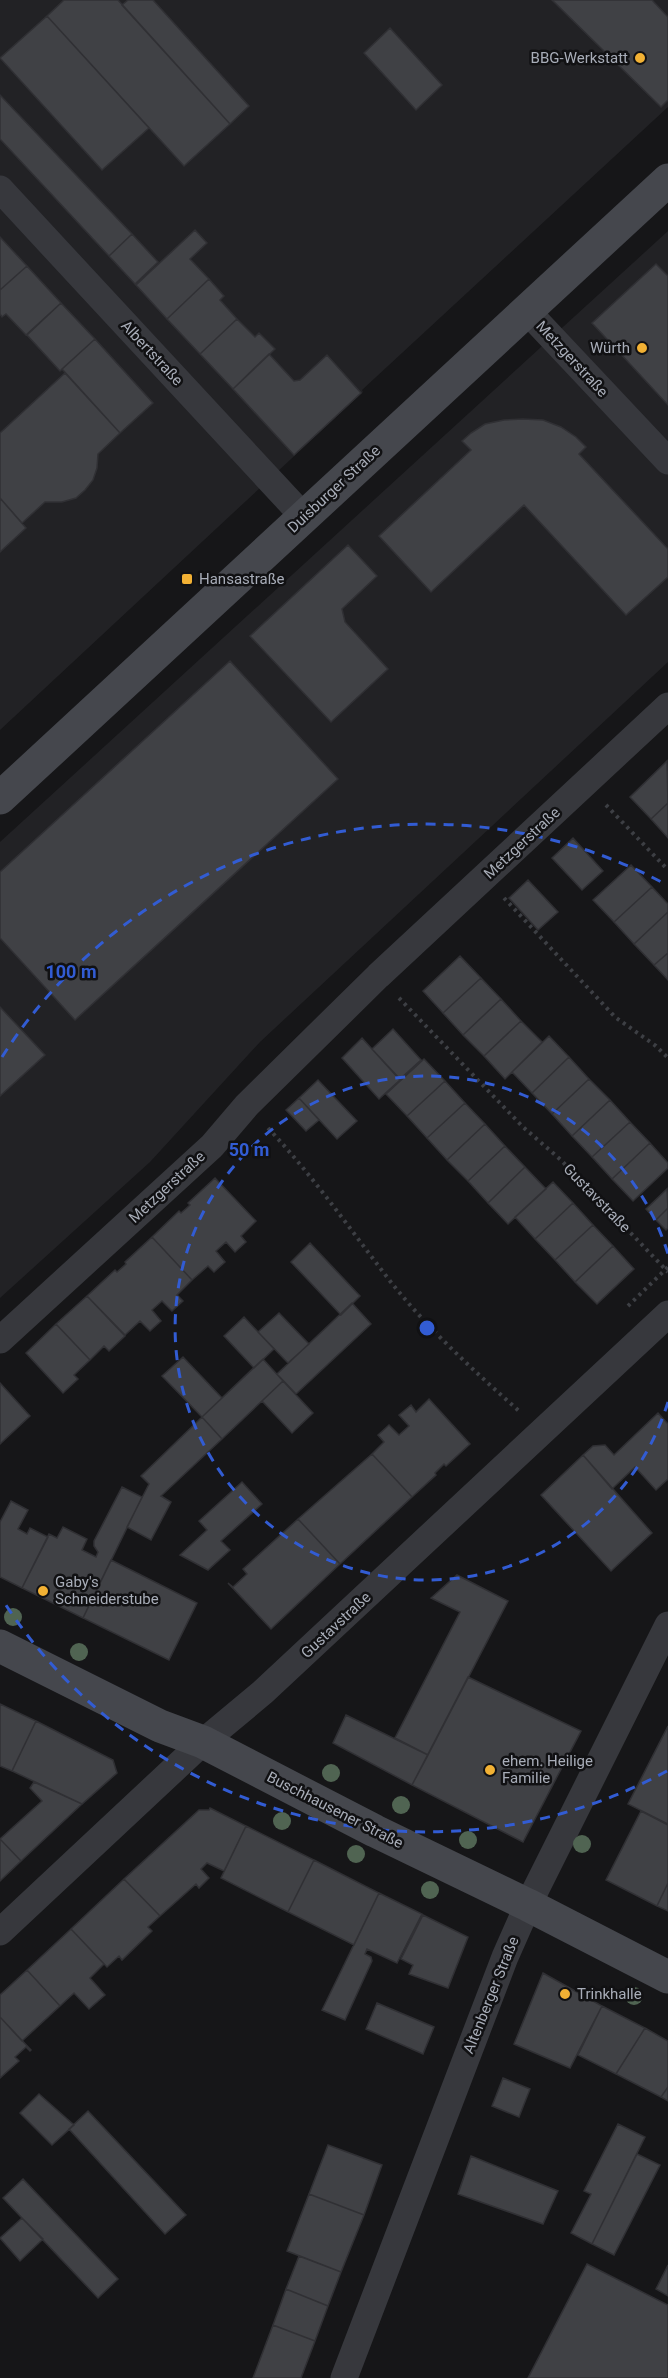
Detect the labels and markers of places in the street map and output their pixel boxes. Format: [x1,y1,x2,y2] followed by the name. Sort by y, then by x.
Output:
[531,49,628,67] place label: BBG-Werkstatt
[633,51,647,65] marker: BBG-Werkstatt
[590,339,630,357] place label: Würth
[635,341,649,355] marker: Würth
[199,570,285,588] place label: Hansastraße
[180,572,194,586] marker: Hansastraße
[417,1318,437,1338] centre of rings
[55,1573,159,1608] place label: Gaby's Schneiderstube
[36,1584,50,1598] marker: Gaby's Schneiderstube
[502,1752,593,1787] place label: ehem. Heilige Familie
[483,1763,497,1777] marker: ehem. Heilige Familie
[577,1985,642,2003] place label: Trinkhalle
[558,1987,572,2001] marker: Trinkhalle

